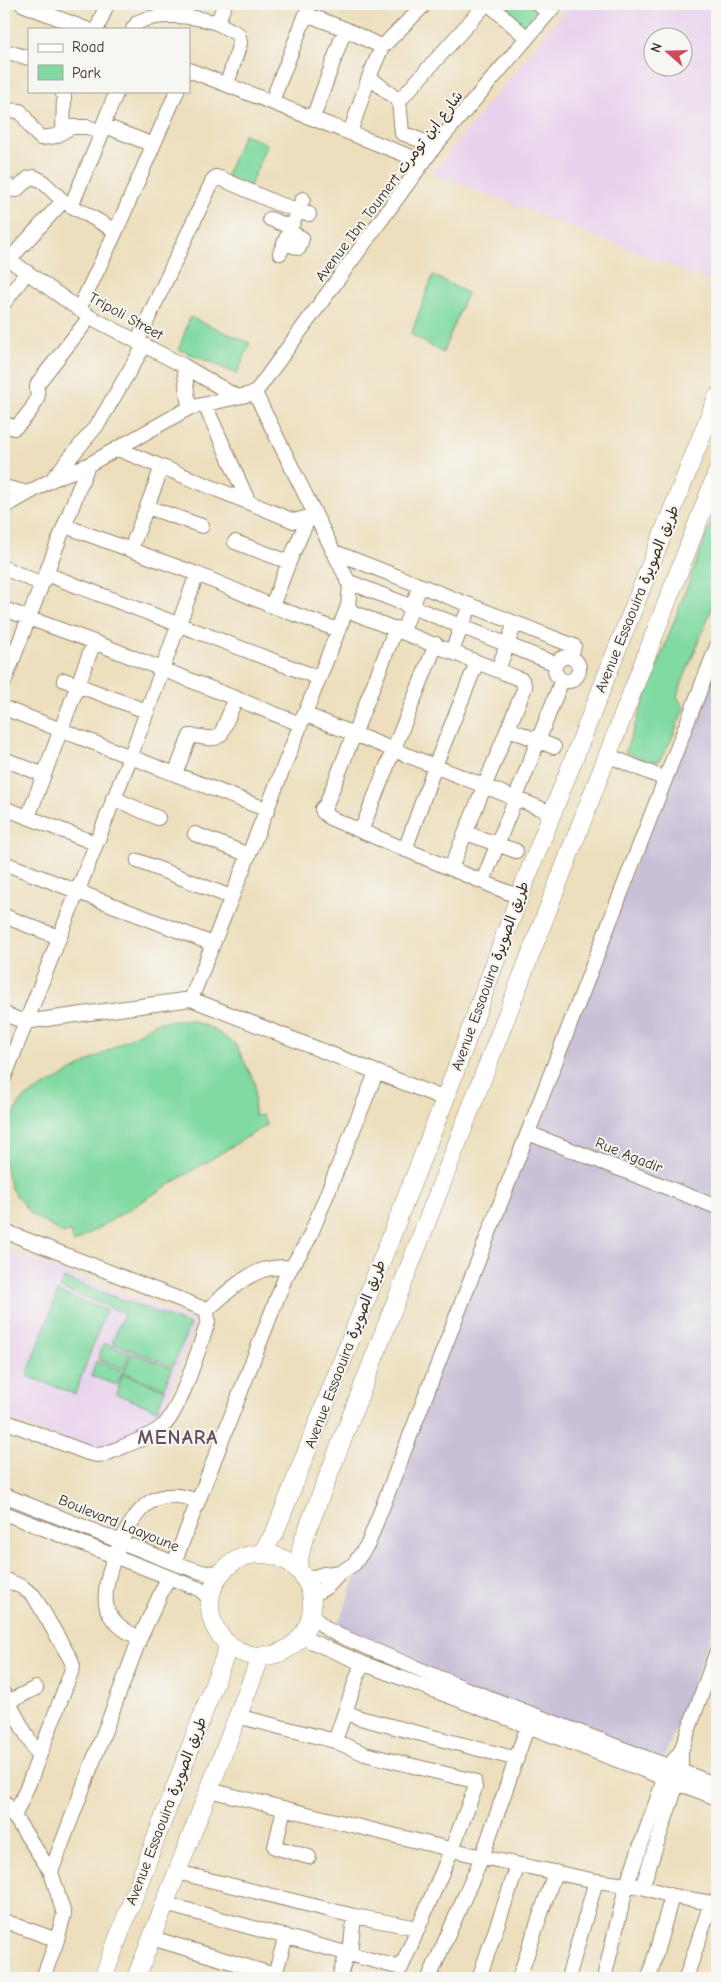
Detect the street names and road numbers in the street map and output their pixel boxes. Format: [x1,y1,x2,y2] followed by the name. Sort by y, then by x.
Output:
[311,87,467,286] street label: Avenue Ibn Toumert شارع ابن تومرت
[86,288,167,344] street label: Tripoli Street
[591,503,683,695] street label: Avenue Essaouira طريق الصويرة
[447,879,533,1073] street label: Avenue Essaouira طريق الصويرة
[593,1133,665,1177] street label: Rue Agadir
[301,1257,389,1451] street label: Avenue Essaouira طريق الصويرة
[56,1491,182,1556] street label: Boulevard Laayoune
[122,1714,210,1908] street label: Avenue Essaouira طريق الصويرة

